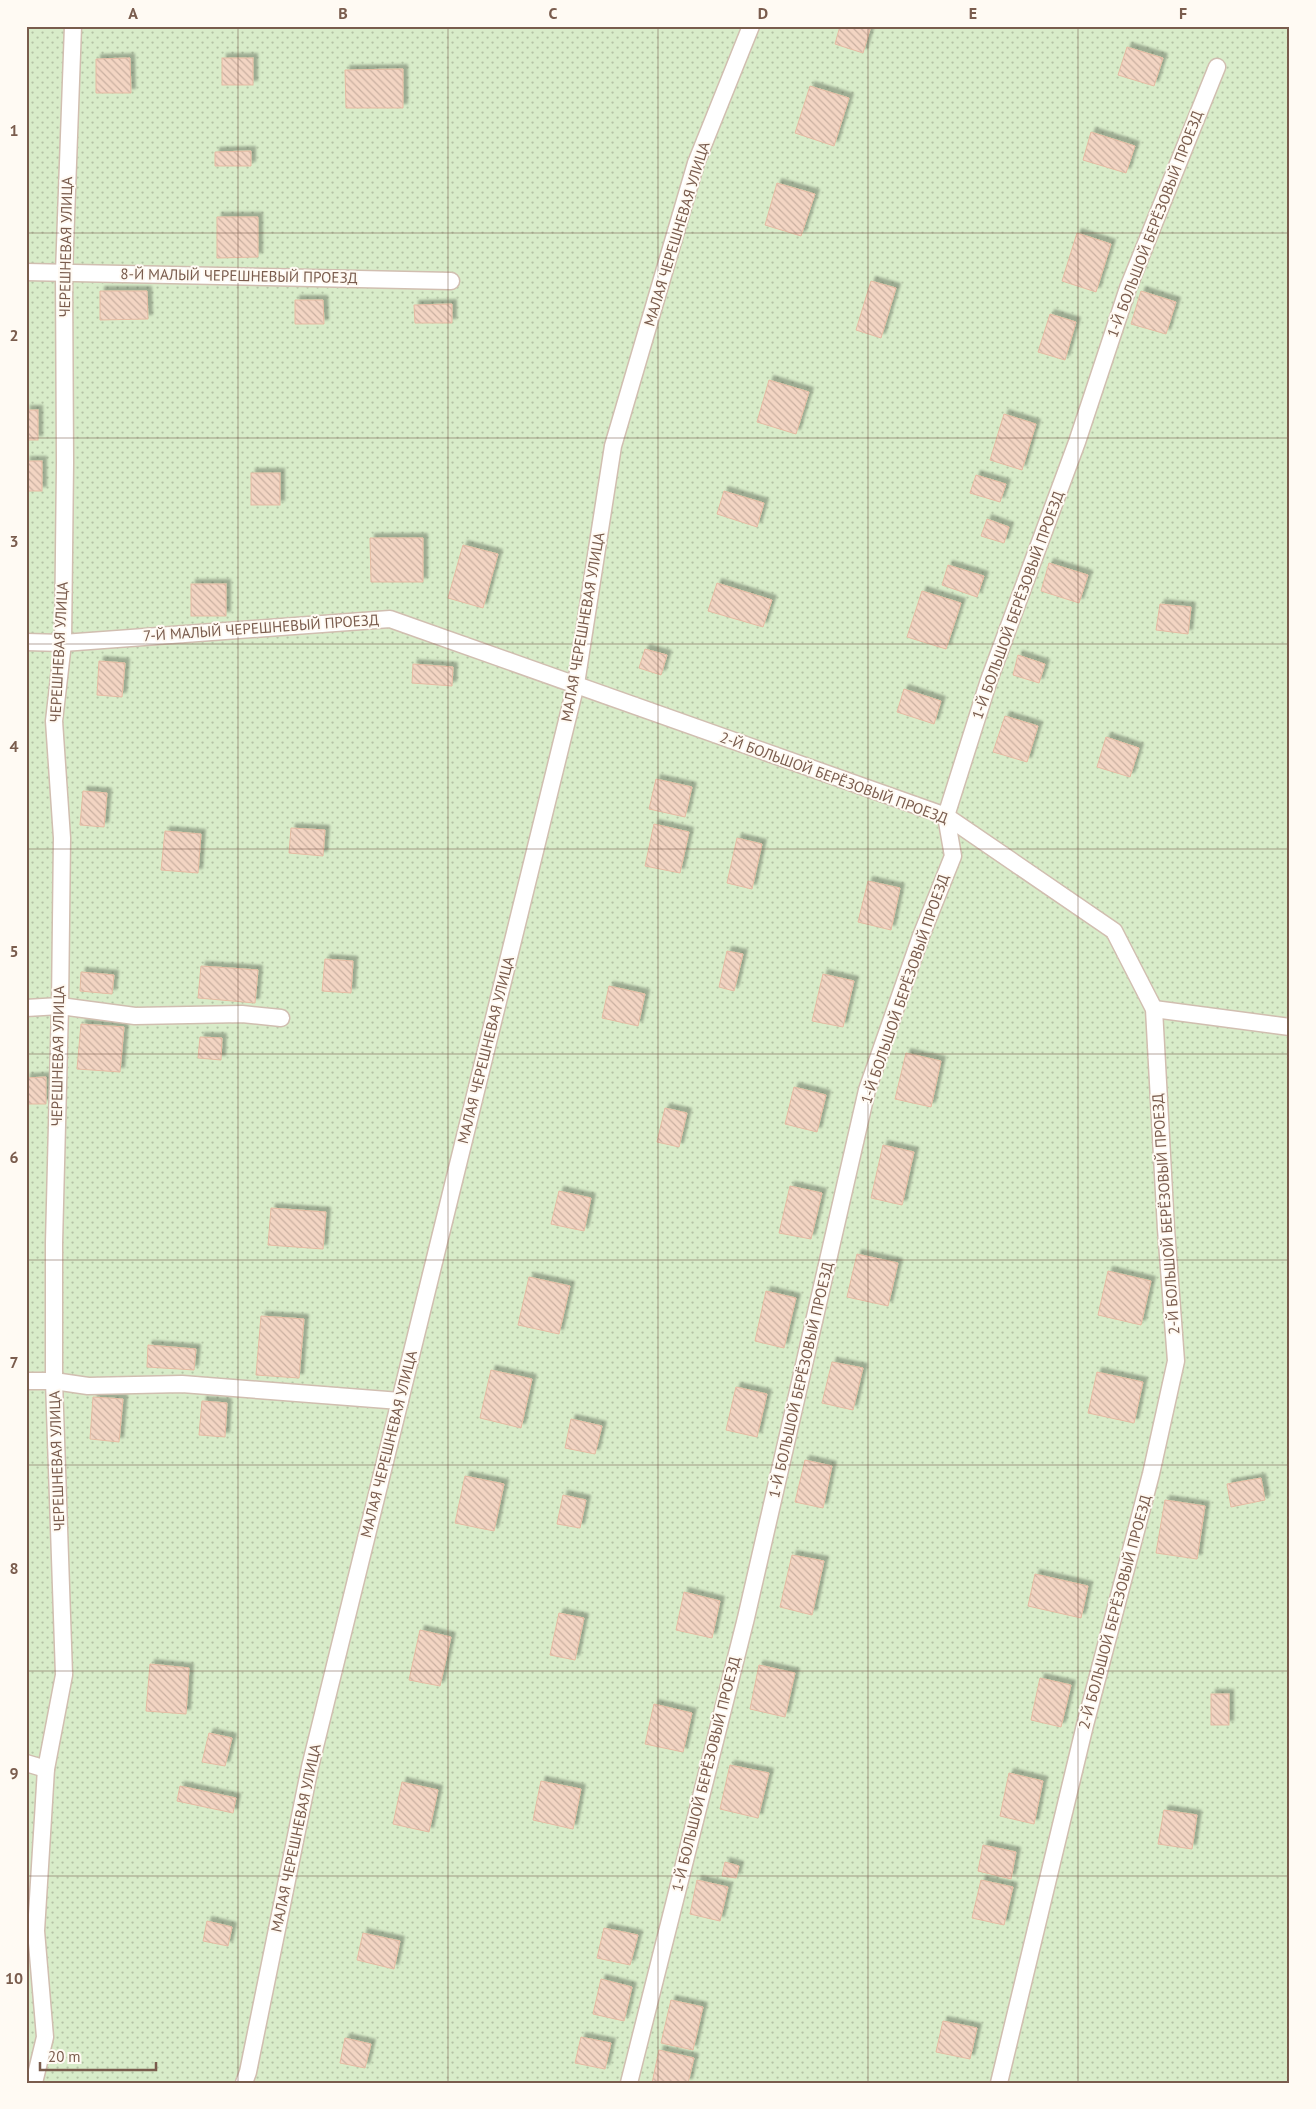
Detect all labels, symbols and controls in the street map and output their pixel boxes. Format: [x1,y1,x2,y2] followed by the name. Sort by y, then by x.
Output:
[128,3,138,23] text: A
[338,3,348,23] text: B
[549,3,558,23] text: C
[758,3,768,23] text: D
[969,3,977,23] text: E
[1179,3,1187,23] text: F
[1102,108,1207,340] street label: 1-Й БОЛЬШОЙ БЕРЁЗОВЫЙ ПРОЕЗД
[9,120,19,140] text: 1
[639,139,714,329] street label: МАЛАЯ ЧЕРЕШНЕВАЯ УЛИЦА
[55,176,76,318] street label: ЧЕРЕШНЕВАЯ УЛИЦА
[120,264,358,287] street label: 8-Й МАЛЫЙ ЧЕРЕШНЕВЫЙ ПРОЕЗД
[9,325,19,345] text: 2
[967,488,1068,722] street label: 1-Й БОЛЬШОЙ БЕРЁЗОВЫЙ ПРОЕЗД
[556,530,609,723] street label: МАЛАЯ ЧЕРЕШНЕВАЯ УЛИЦА
[9,531,19,551] text: 3
[45,581,72,723] street label: ЧЕРЕШНЕВАЯ УЛИЦА
[142,610,379,645] street label: 7-Й МАЛЫЙ ЧЕРЕШНЕВЫЙ ПРОЕЗД
[717,727,951,828] street label: 2-Й БОЛЬШОЙ БЕРЁЗОВЫЙ ПРОЕЗД
[9,736,19,756] text: 4
[856,872,953,1106] street label: 1-Й БОЛЬШОЙ БЕРЁЗОВЫЙ ПРОЕЗД
[9,941,19,961] text: 5
[453,954,518,1145] street label: МАЛАЯ ЧЕРЕШНЕВАЯ УЛИЦА
[47,985,68,1127] street label: ЧЕРЕШНЕВАЯ УЛИЦА
[1148,1093,1183,1335] street label: 2-Й БОЛЬШОЙ БЕРЁЗОВЫЙ ПРОЕЗД
[9,1147,19,1167] text: 6
[764,1260,837,1500] street label: 1-Й БОЛЬШОЙ БЕРЁЗОВЫЙ ПРОЕЗД
[356,1348,421,1539] street label: МАЛАЯ ЧЕРЕШНЕВАЯ УЛИЦА
[9,1352,19,1372] text: 7
[45,1390,68,1532] street label: ЧЕРЕШНЕВАЯ УЛИЦА
[1074,1493,1155,1731] street label: 2-Й БОЛЬШОЙ БЕРЁЗОВЫЙ ПРОЕЗД
[9,1558,19,1578] text: 8
[667,1654,744,1893] street label: 1-Й БОЛЬШОЙ БЕРЁЗОВЫЙ ПРОЕЗД
[266,1742,325,1934] street label: МАЛАЯ ЧЕРЕШНЕВАЯ УЛИЦА
[9,1763,19,1783] text: 9
[5,1968,23,1988] text: 10
[40,2039,156,2071] scale bar
[48,2047,81,2066] text: 20 m

